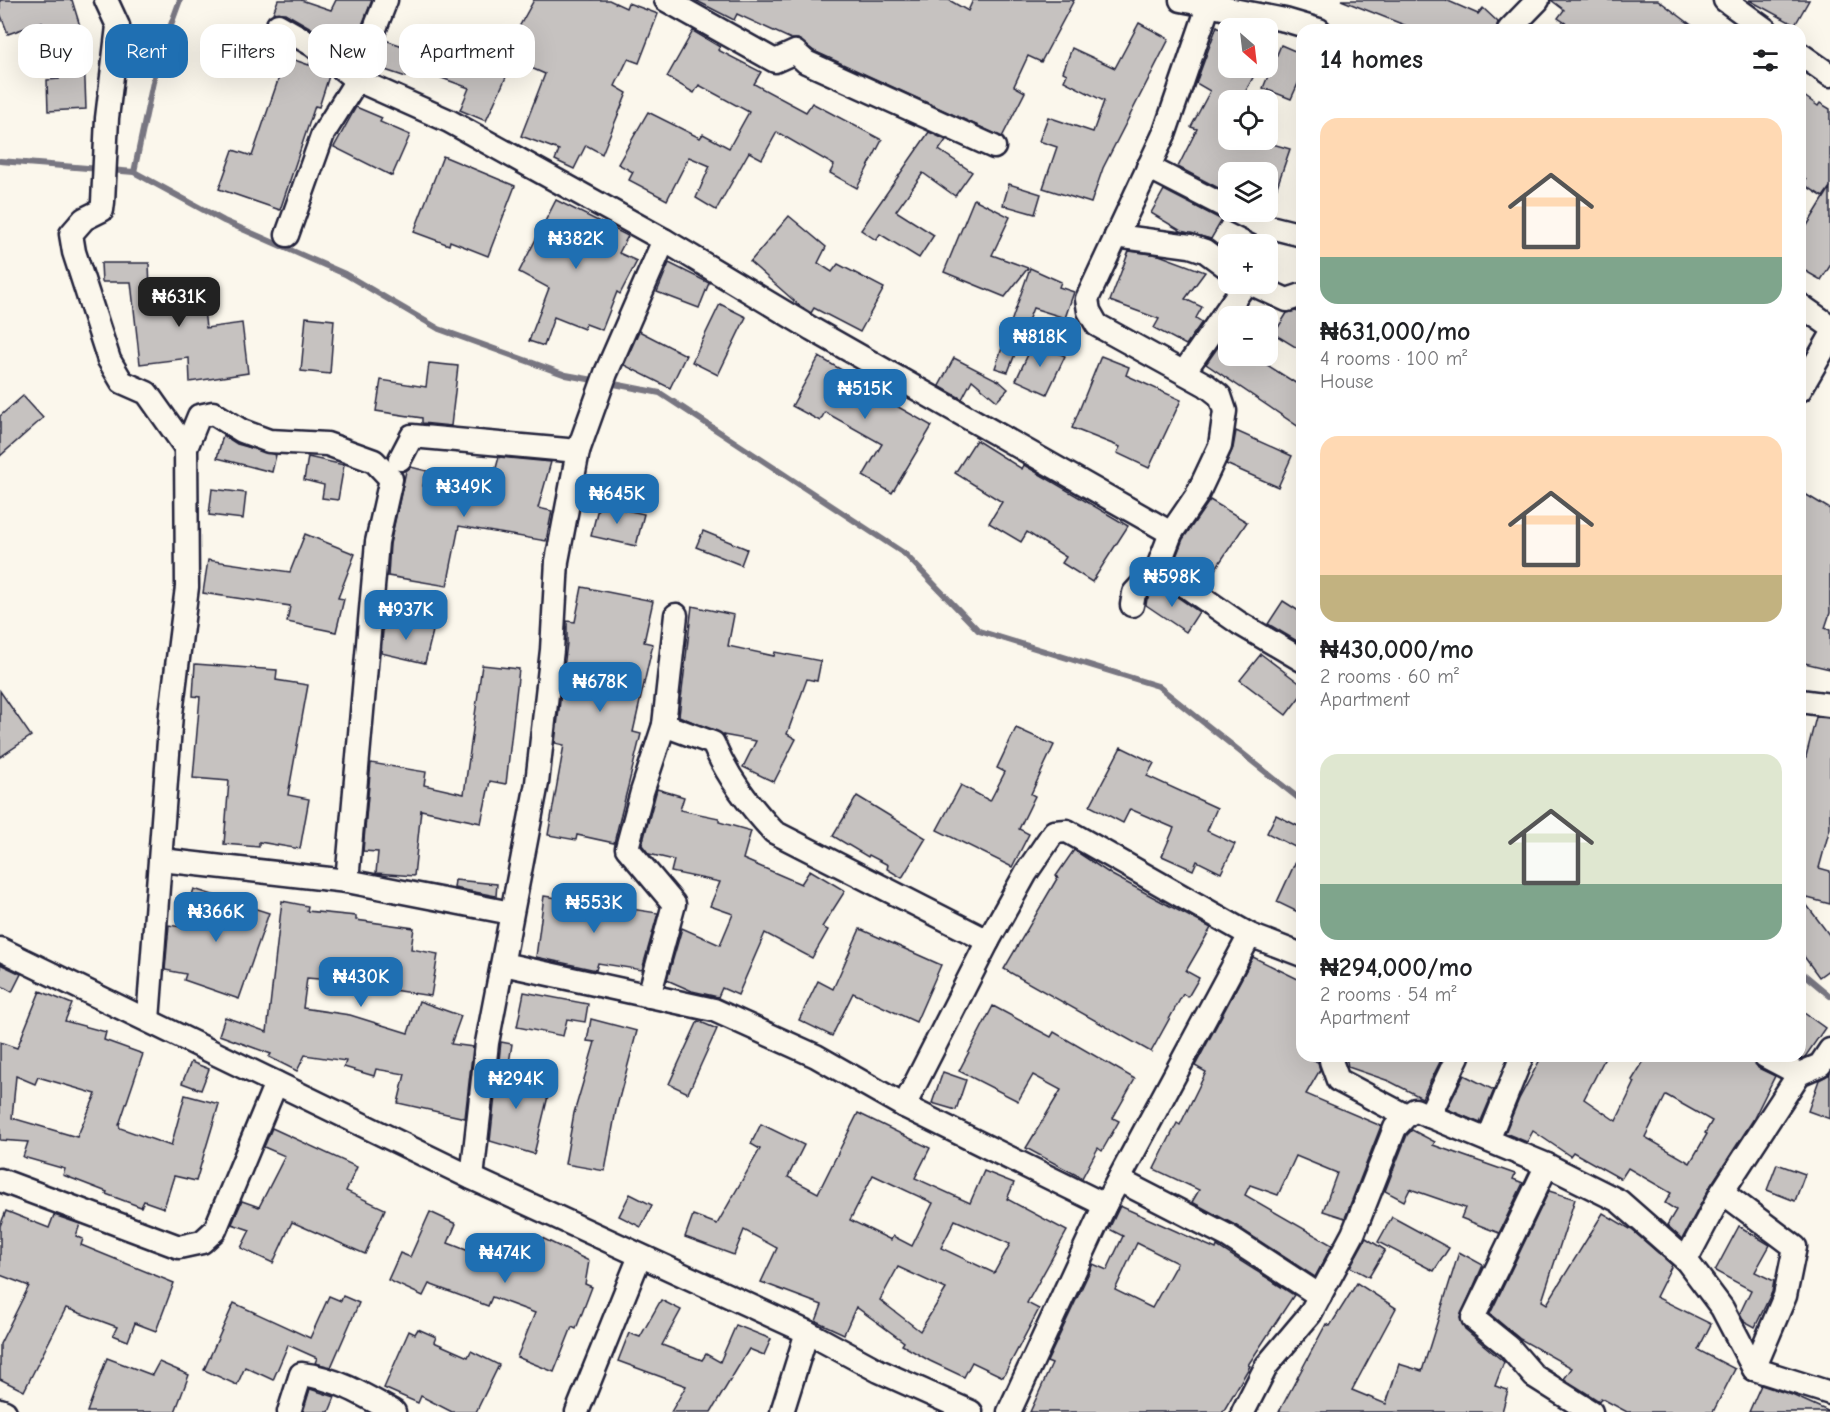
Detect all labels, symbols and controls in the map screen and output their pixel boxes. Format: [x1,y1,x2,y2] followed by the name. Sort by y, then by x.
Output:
[1218,18,1278,78] north arrow
[1218,18,1278,366] map controls
[18,24,93,78] chip: Buy
[105,24,188,78] chip: Rent
[200,24,296,78] chip: Filters
[308,24,387,78] chip: New
[399,24,535,78] chip: Apartment
[1749,44,1782,77] icon: filters
[1320,45,1423,75] text: 14 homes
[1218,90,1278,150] button: locate
[1497,157,1605,265] icon: home
[1218,162,1278,222] button: layers
[534,219,618,270] pin: ₦382K
[548,227,604,250] text: ₦382K
[1218,234,1278,294] button: +
[137,277,221,328] pin: ₦631K
[152,285,206,308] text: ₦631K
[1218,306,1278,366] button: −
[998,317,1082,368] pin: ₦818K
[1320,317,1471,347] text: ₦631,000/mo
[1013,325,1067,348] text: ₦818K
[1320,347,1467,370] text: 4 rooms · 100 m²
[823,369,907,420] pin: ₦515K
[1320,370,1374,393] text: House
[838,377,892,400] text: ₦515K
[422,467,506,518] pin: ₦349K
[575,474,659,525] pin: ₦645K
[436,475,492,498] text: ₦349K
[1497,475,1605,583] icon: home
[589,482,645,505] text: ₦645K
[1130,557,1214,608] pin: ₦598K
[1143,565,1201,588] text: ₦598K
[364,590,448,641] pin: ₦937K
[378,598,434,621] text: ₦937K
[1320,635,1474,665] text: ₦430,000/mo
[558,662,642,713] pin: ₦678K
[1320,665,1459,688] text: 2 rooms · 60 m²
[573,670,627,693] text: ₦678K
[1320,688,1410,711] text: Apartment
[1497,793,1605,901] icon: home
[552,883,636,934] pin: ₦553K
[566,891,622,914] text: ₦553K
[174,892,258,943] pin: ₦366K
[188,900,244,923] text: ₦366K
[1320,953,1473,983] text: ₦294,000/mo
[319,957,403,1008] pin: ₦430K
[333,965,389,988] text: ₦430K
[1320,983,1456,1006] text: 2 rooms · 54 m²
[1320,1006,1410,1029] text: Apartment
[474,1059,558,1110] pin: ₦294K
[488,1067,544,1090] text: ₦294K
[463,1233,547,1284] pin: ₦474K
[479,1241,531,1264] text: ₦474K

